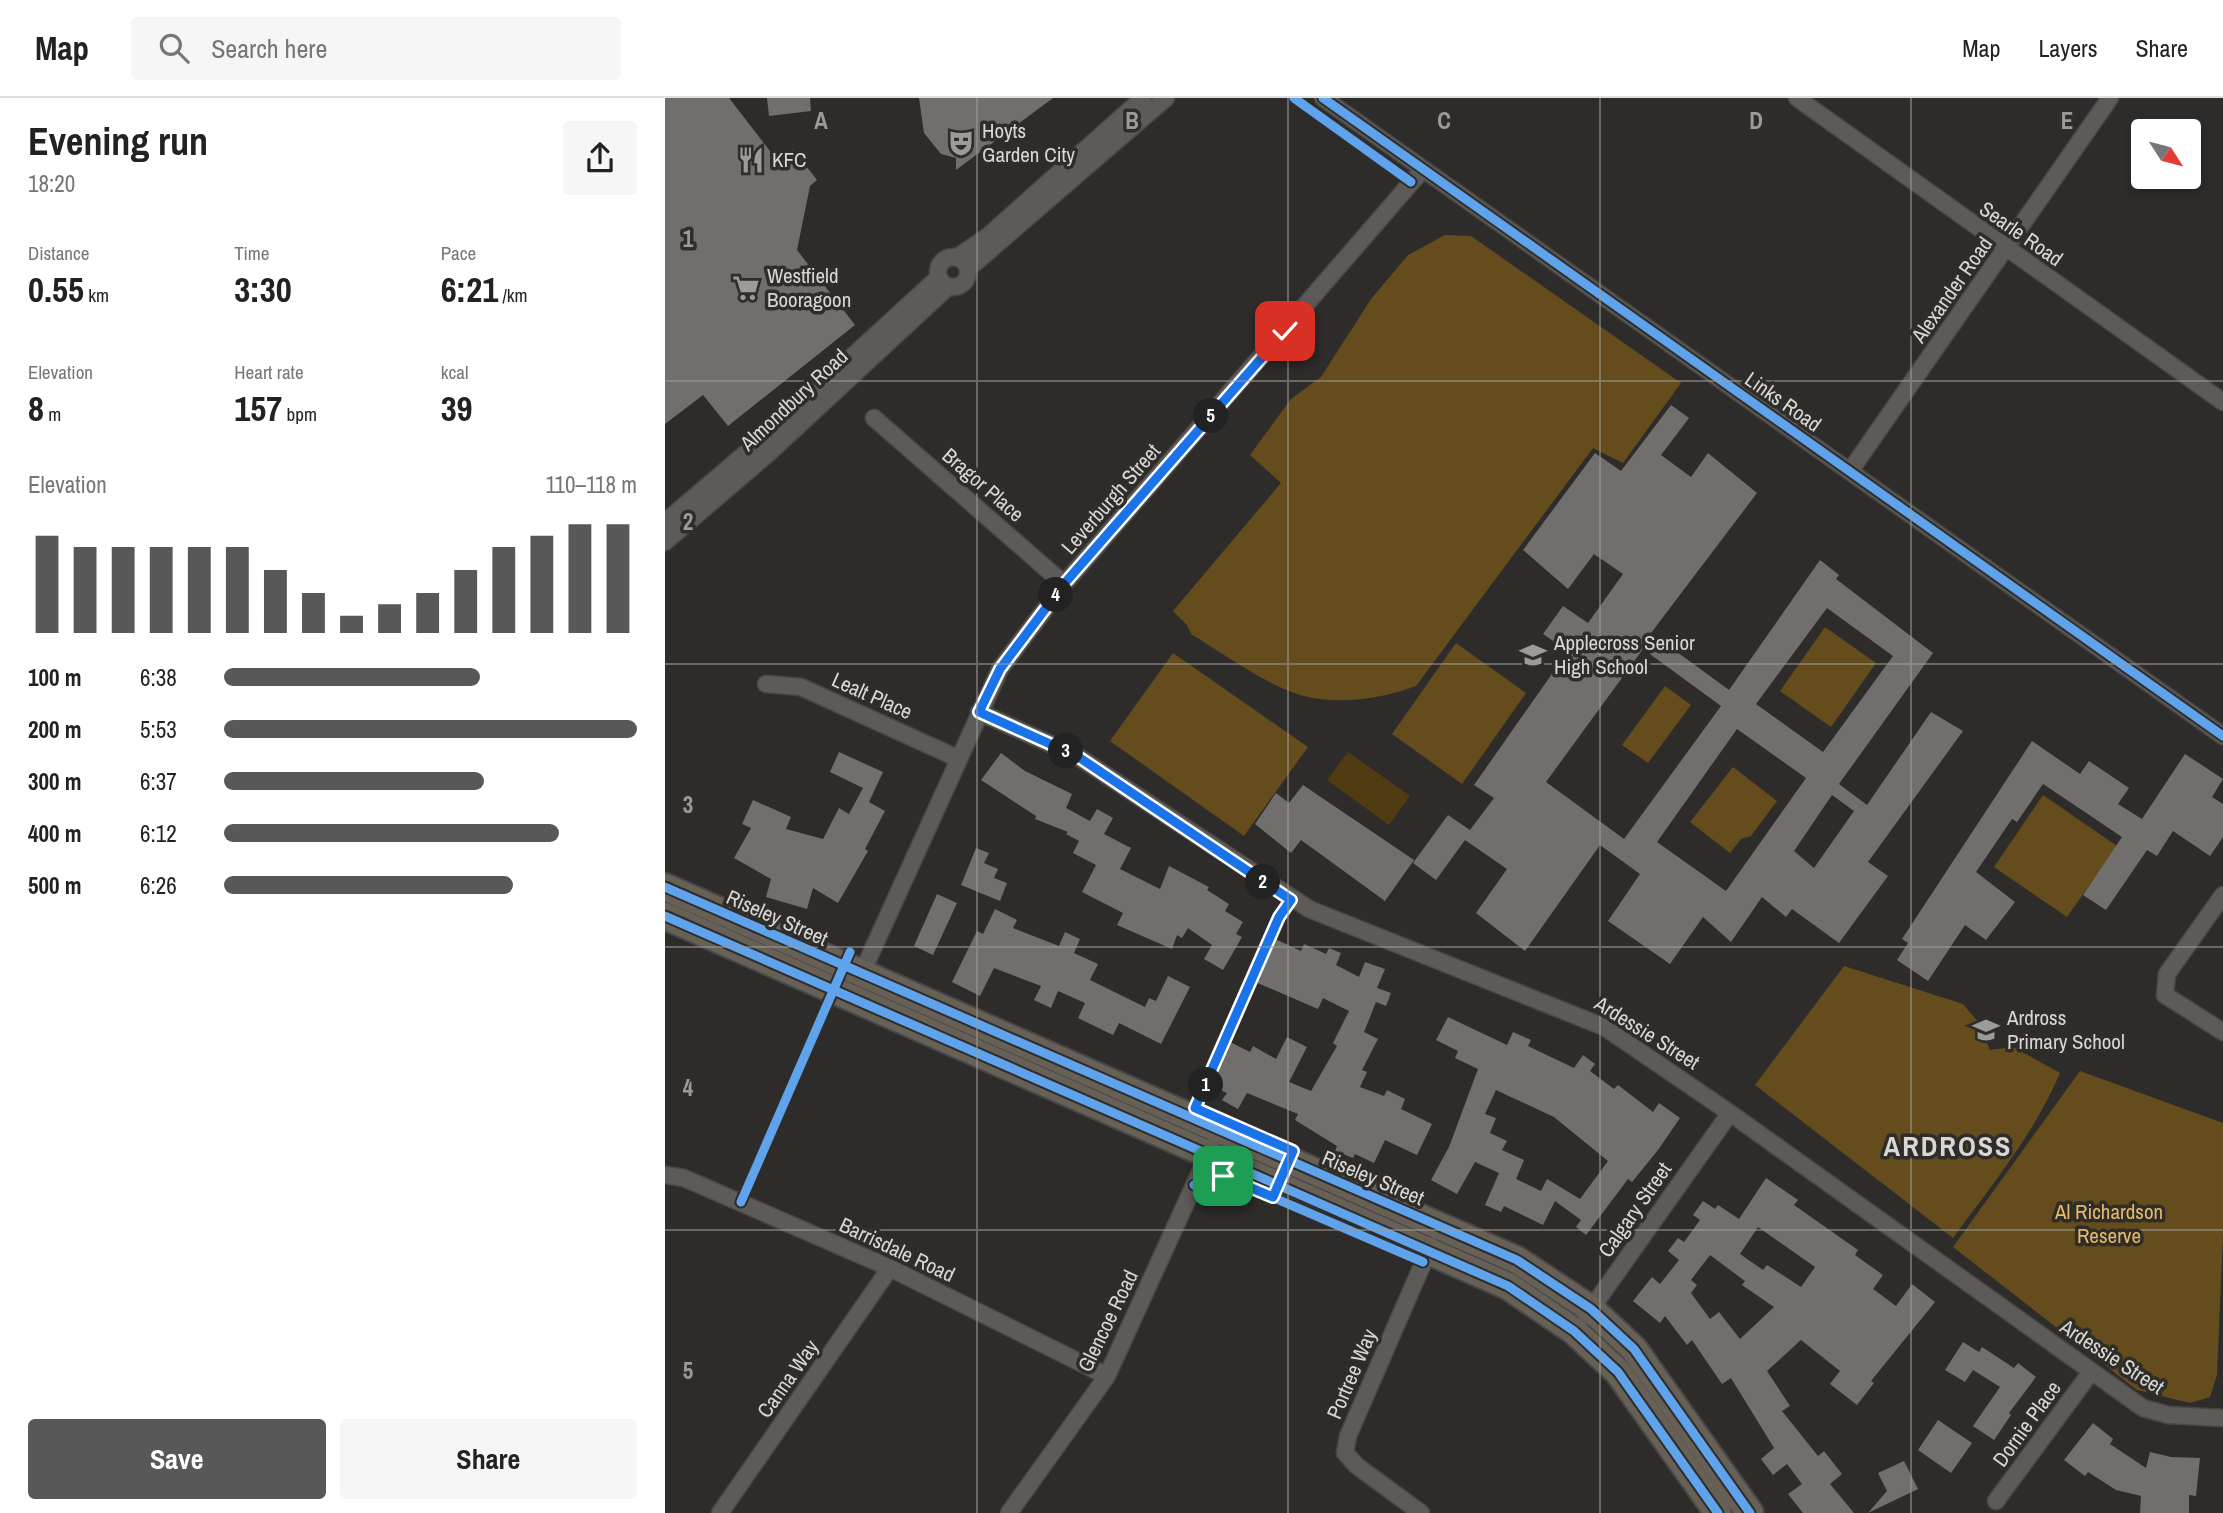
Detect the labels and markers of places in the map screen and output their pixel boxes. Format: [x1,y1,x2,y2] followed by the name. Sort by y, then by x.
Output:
[982,116,1075,169] place label: Hoyts Garden City
[946,128,976,158] theatre icon: Hoyts Garden City
[736,145,766,175] restaurant icon: KFC
[772,145,806,174] place label: KFC
[767,261,851,314] place label: Westfield Booragoon
[731,273,761,303] supermarket icon: Westfield Booragoon
[1255,301,1315,361] pin
[1193,398,1229,434] pin: 5
[1039,578,1073,612] pin: 4
[1553,628,1695,681] place label: Applecross Senior High School
[1518,640,1548,670] school or university icon: Applecross Senior High School
[1049,734,1083,768] pin: 3
[1245,864,1281,900] pin: 2
[2006,1003,2125,1056] place label: Ardross Primary School
[1971,1015,2001,1045] school or university icon: Ardross Primary School
[1189,1068,1223,1102] pin: 1
[1193,1146,1253,1206] pin

